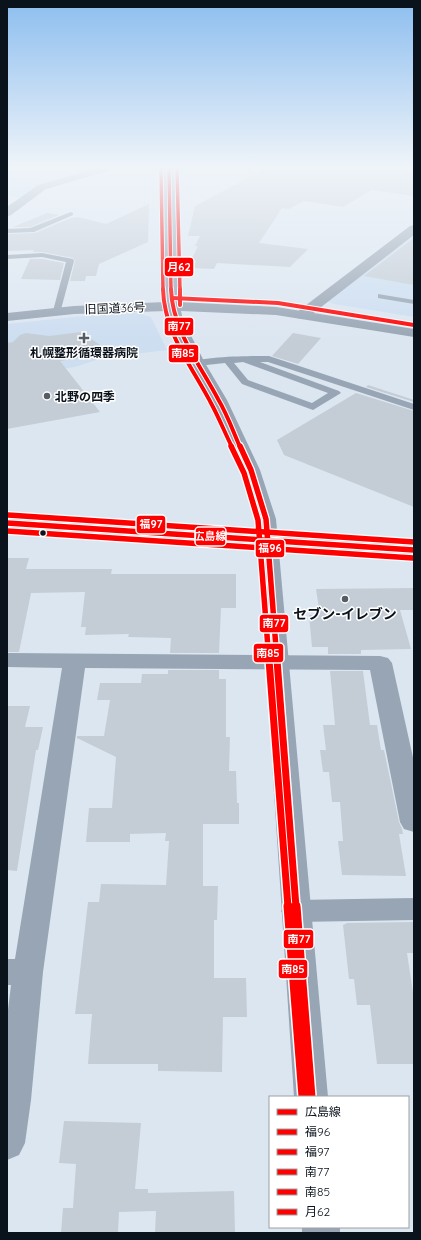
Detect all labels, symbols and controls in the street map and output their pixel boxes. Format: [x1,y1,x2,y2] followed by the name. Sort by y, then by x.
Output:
[164,257,194,277] line badge: 月62
[167,260,191,274] text: 月62
[84,299,146,317] street label: 旧国道36号
[164,317,194,336] line badge: 南77
[167,319,191,333] text: 南77
[78,332,90,344] marker: 札幌整形循環器病院
[168,344,199,363] line badge: 南85
[30,345,138,360] place label: 札幌整形循環器病院
[171,346,195,360] text: 南85
[55,389,115,404] place label: 北野の四季
[42,391,52,401] marker: 北野の四季
[136,515,166,534] line badge: 福97
[140,517,162,531] text: 福97
[195,527,226,546] line badge: 広島線
[38,528,48,538] unlabelled marker
[194,529,227,543] text: 広島線
[255,539,285,558] line badge: 福96
[258,541,282,555] text: 福96
[340,594,350,604] marker: セブン-イレブン
[293,605,397,623] place label: セブン-イレブン
[259,614,289,633] line badge: 南77
[262,616,286,630] text: 南77
[253,643,284,663] line badge: 南85
[256,646,280,660] text: 南85
[283,929,314,949] line badge: 南77
[287,932,311,946] text: 南77
[278,959,308,979] line badge: 南85
[281,962,305,976] text: 南85
[269,1096,409,1228] legend
[305,1104,341,1119] text: 広島線
[305,1124,331,1139] text: 福96
[305,1144,330,1159] text: 福97
[305,1164,329,1179] text: 南77
[305,1184,330,1199] text: 南85
[305,1204,330,1219] text: 月62

